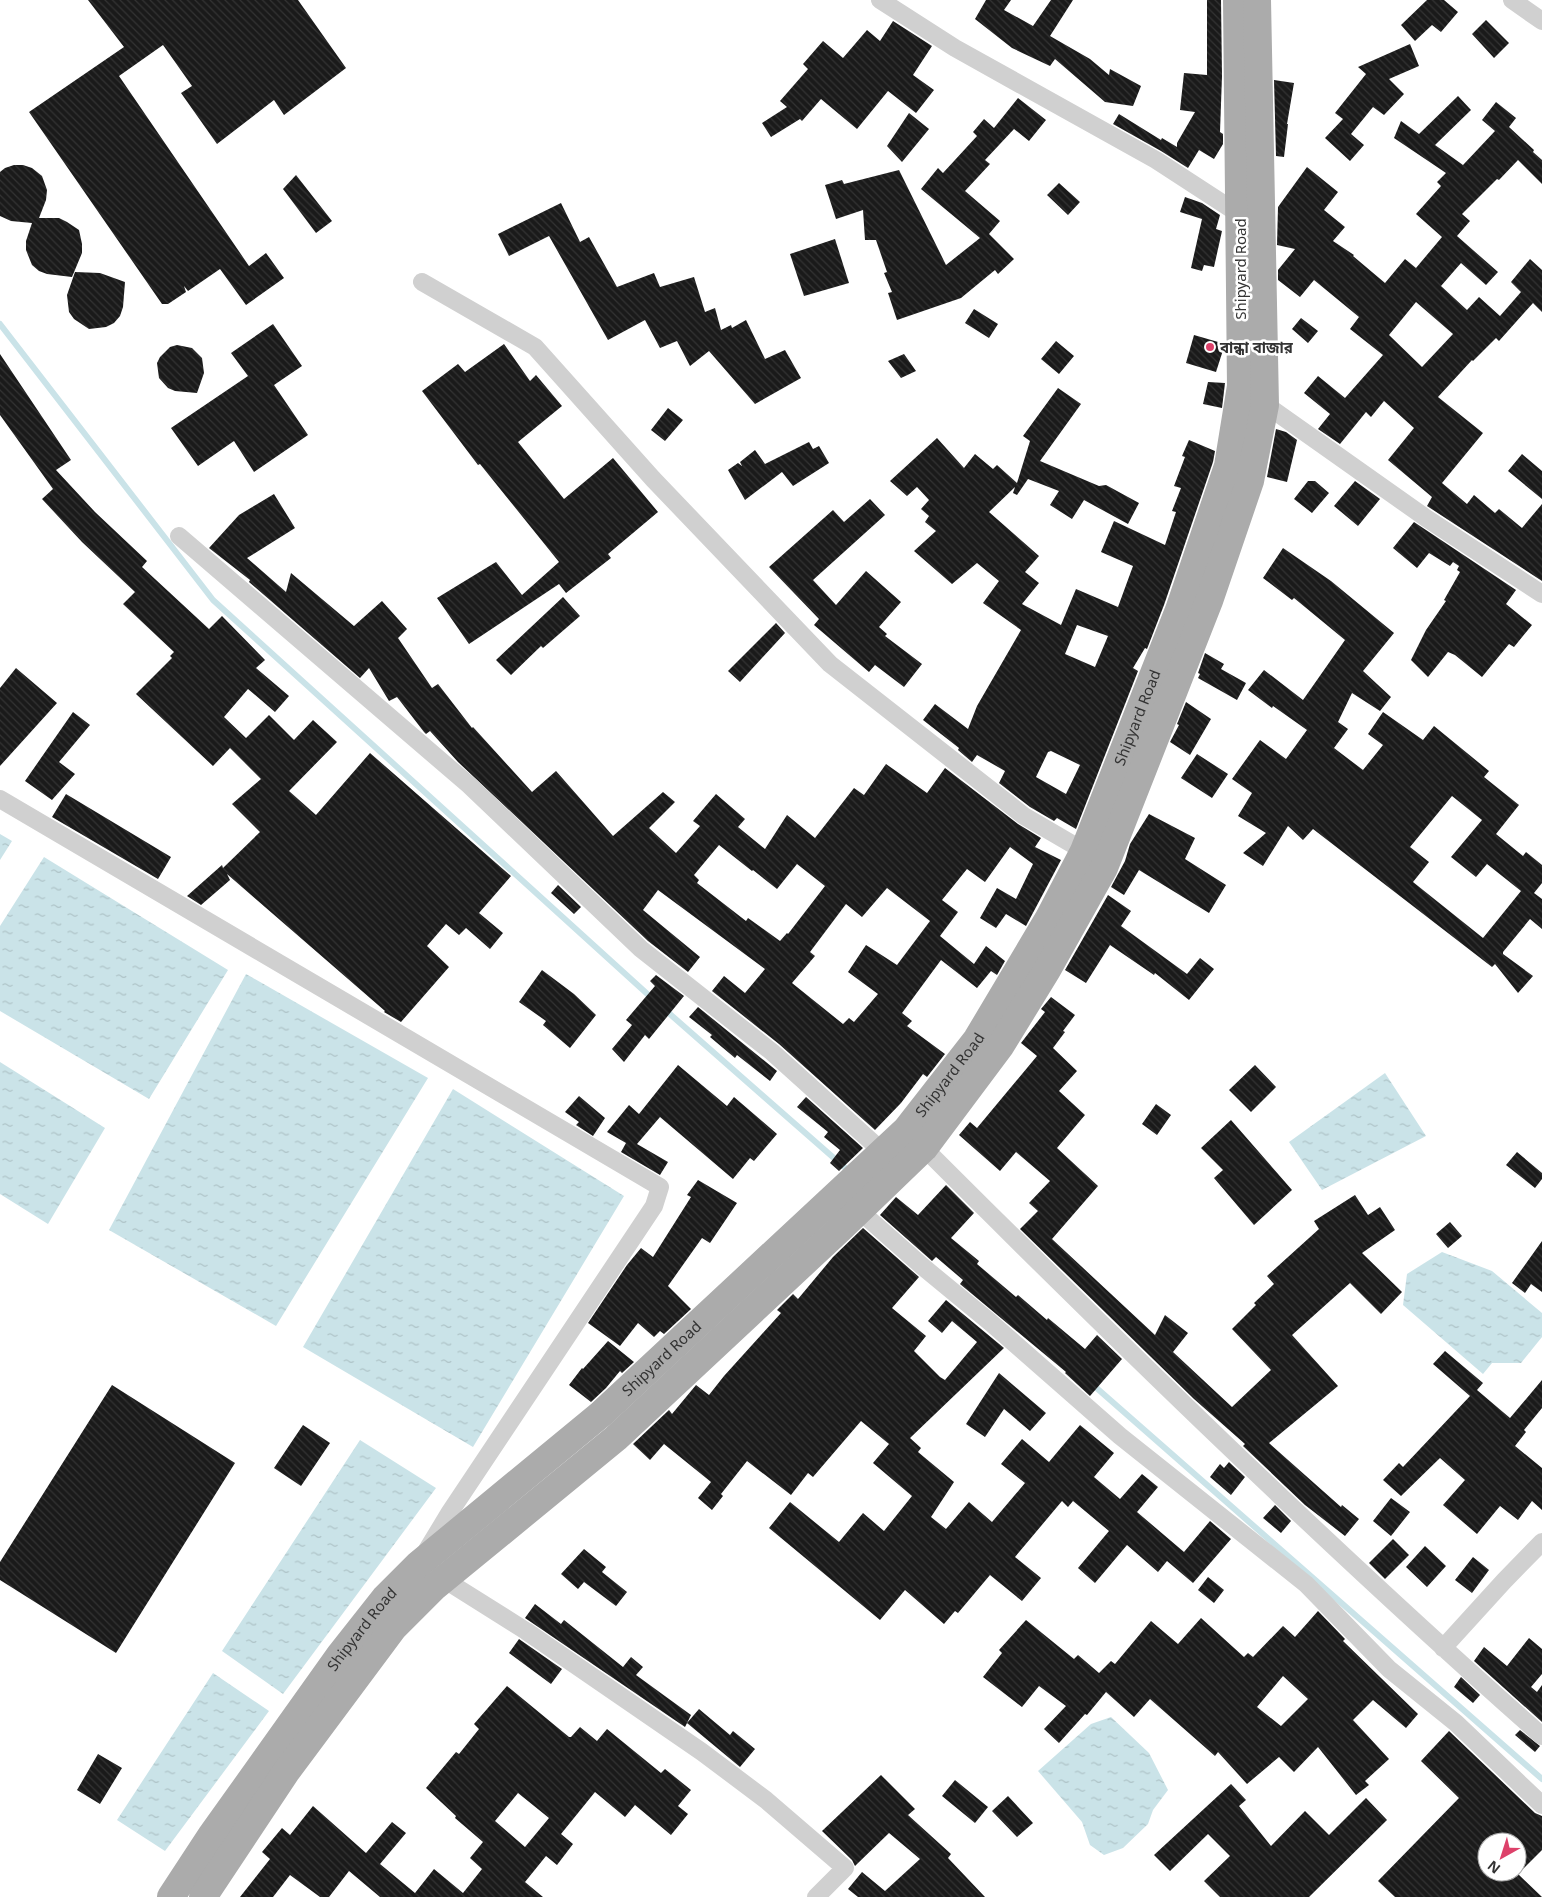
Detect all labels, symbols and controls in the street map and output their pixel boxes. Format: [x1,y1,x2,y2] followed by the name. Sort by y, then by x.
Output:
[1230,218,1250,320] street label: Shipyard Road
[1219,337,1294,357] place label: বান্ধা বাজার
[1204,341,1216,353] marker: বান্ধা বাজার
[1109,666,1165,768] street label: Shipyard Road
[910,1029,989,1121] street label: Shipyard Road
[617,1316,705,1400] street label: Shipyard Road
[322,1582,401,1675] street label: Shipyard Road
[1477,1832,1527,1882] north arrow
[1483,1857,1504,1878] text: N

